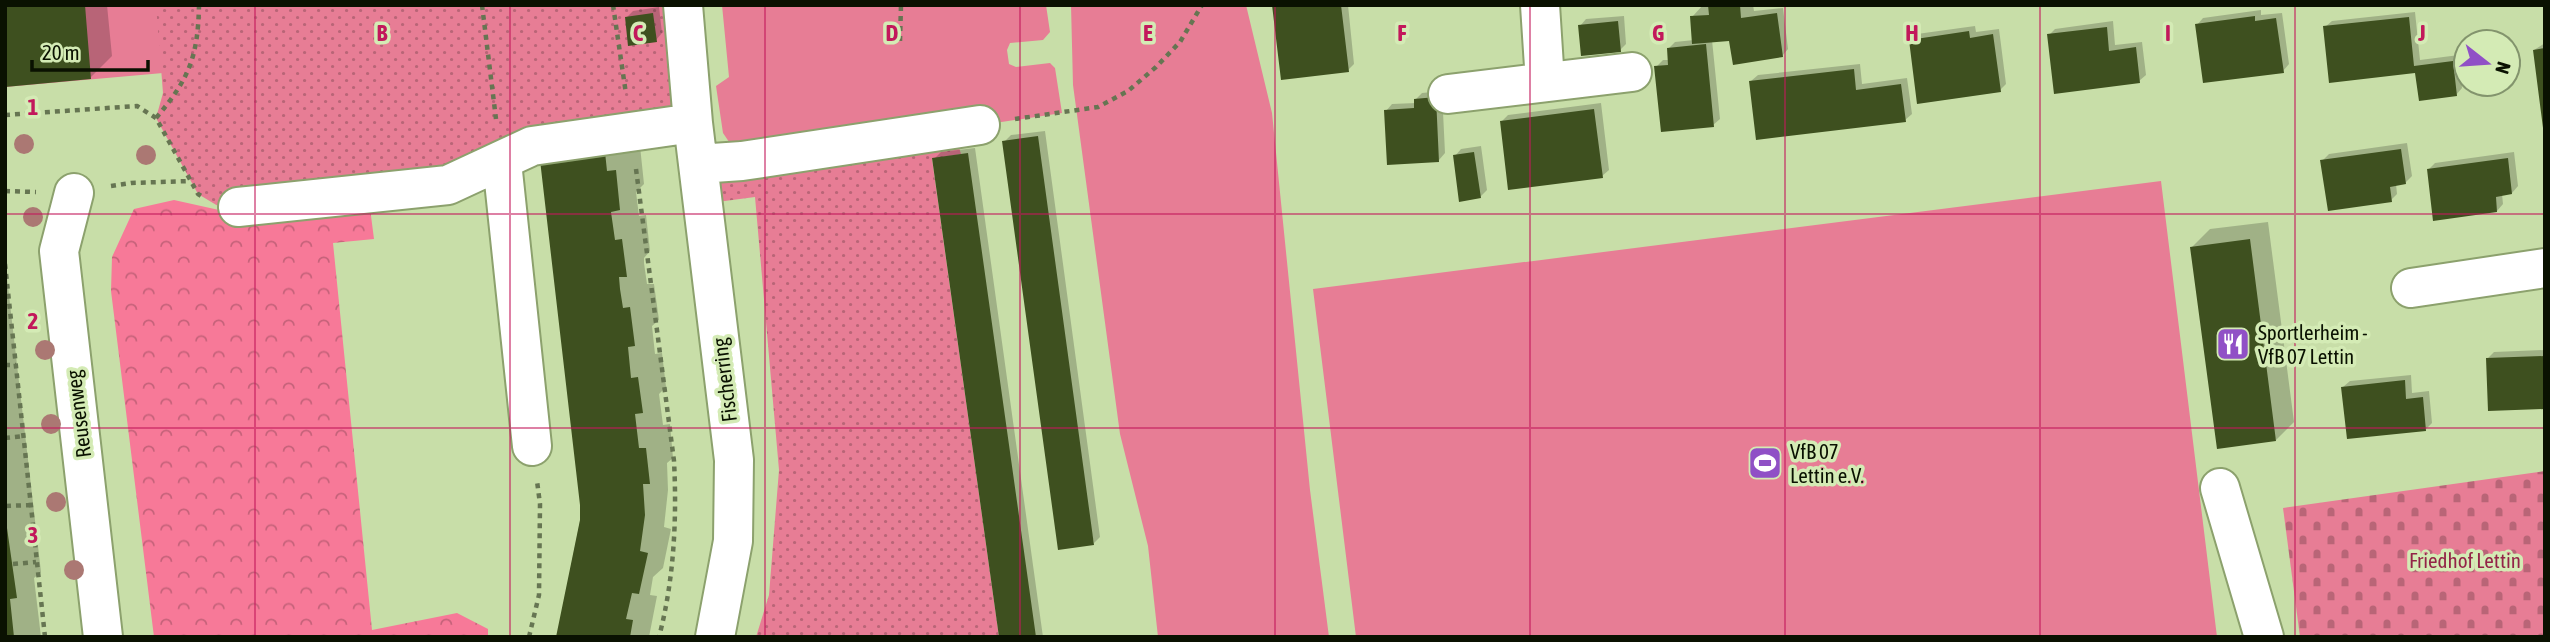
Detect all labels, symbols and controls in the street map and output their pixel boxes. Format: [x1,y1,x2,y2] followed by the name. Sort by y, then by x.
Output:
[377,20,388,46] text: B
[633,20,644,46] text: C
[886,20,899,46] text: D
[1143,20,1153,46] text: E
[1397,20,1407,46] text: F
[1652,20,1664,46] text: G
[1905,20,1919,46] text: H
[2165,20,2171,46] text: I
[2417,20,2426,46] text: J
[32,28,147,72] scale bar
[2452,28,2522,98] north arrow
[42,40,80,64] text: 20 m
[2491,59,2515,77] text: N
[28,94,39,120] text: 1
[28,308,38,334] text: 2
[2258,320,2368,368] place label: Sportlerheim - VfB 07 Lettin
[2214,325,2252,363] restaurant icon: Sportlerheim - VfB 07 Lettin
[707,337,741,423] street label: Fischerring
[61,369,95,459] street label: Reusenweg
[1790,439,1864,487] place label: VfB 07 Lettin e.V.
[1746,444,1784,482] sports icon: VfB 07 Lettin e.V.
[28,522,38,548] text: 3
[2409,548,2521,572] park label: Friedhof Lettin

